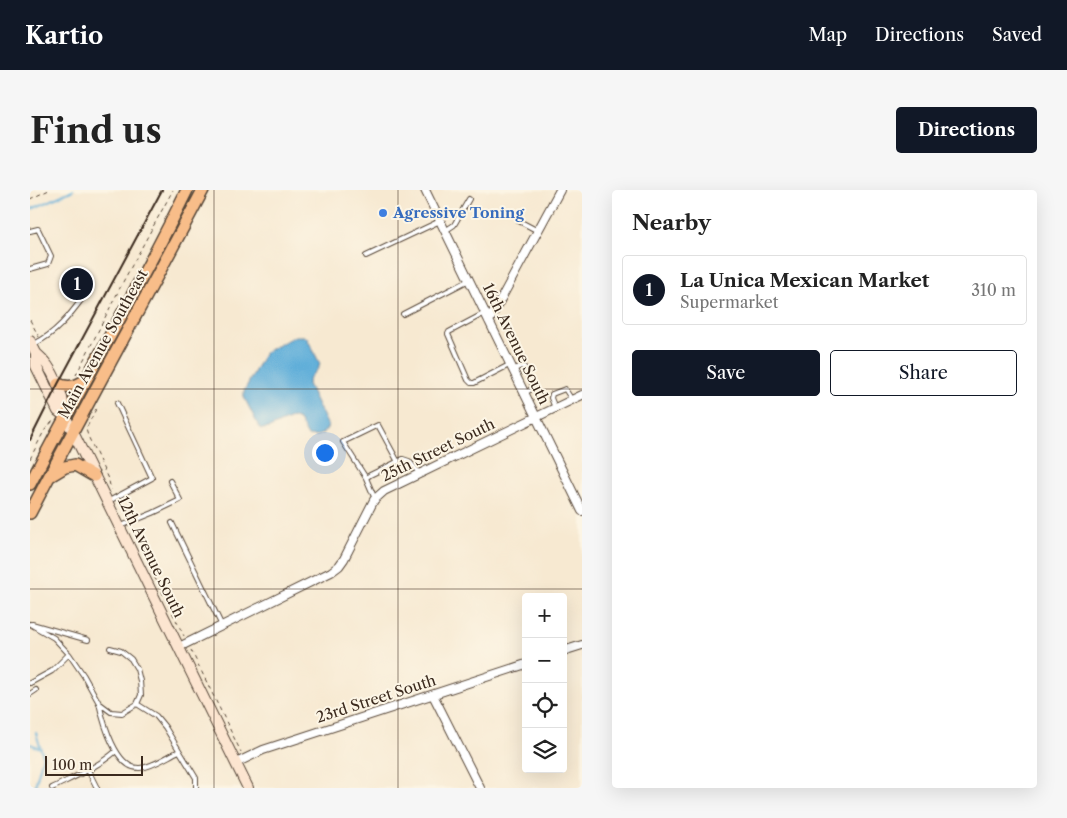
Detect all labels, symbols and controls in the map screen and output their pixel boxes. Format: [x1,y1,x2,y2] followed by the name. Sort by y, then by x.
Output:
[25,21,103,50] text: Kartio
[808,24,847,46] text: Map
[875,24,964,46] text: Directions
[992,24,1042,46] text: Saved
[896,107,1037,153] button: Directions
[30,109,162,152] text: Find us
[392,203,524,222] place label: Agressive Toning
[377,207,389,219] marker: Agressive Toning
[632,210,711,235] text: Nearby
[54,265,152,422] street label: Main Avenue Southeast
[61,265,93,303] pin: 1
[680,269,929,292] text: La Unica Mexican Market
[479,280,554,408] street label: 16th Avenue South
[645,280,653,300] text: 1
[971,280,1016,300] text: 310 m
[680,292,778,312] text: Supermarket
[632,350,820,396] button: Save
[830,350,1017,396] button: Share
[378,414,498,485] street label: 25th Street South
[312,440,338,466] your location
[114,493,189,621] street label: 12th Avenue South
[522,593,567,773] map controls
[522,593,567,638] button: +
[522,638,567,683] button: −
[314,670,439,727] street label: 23rd Street South
[522,683,567,728] button: locate
[522,728,567,773] button: layers
[45,753,142,776] scale bar
[52,756,92,774] text: 100 m

